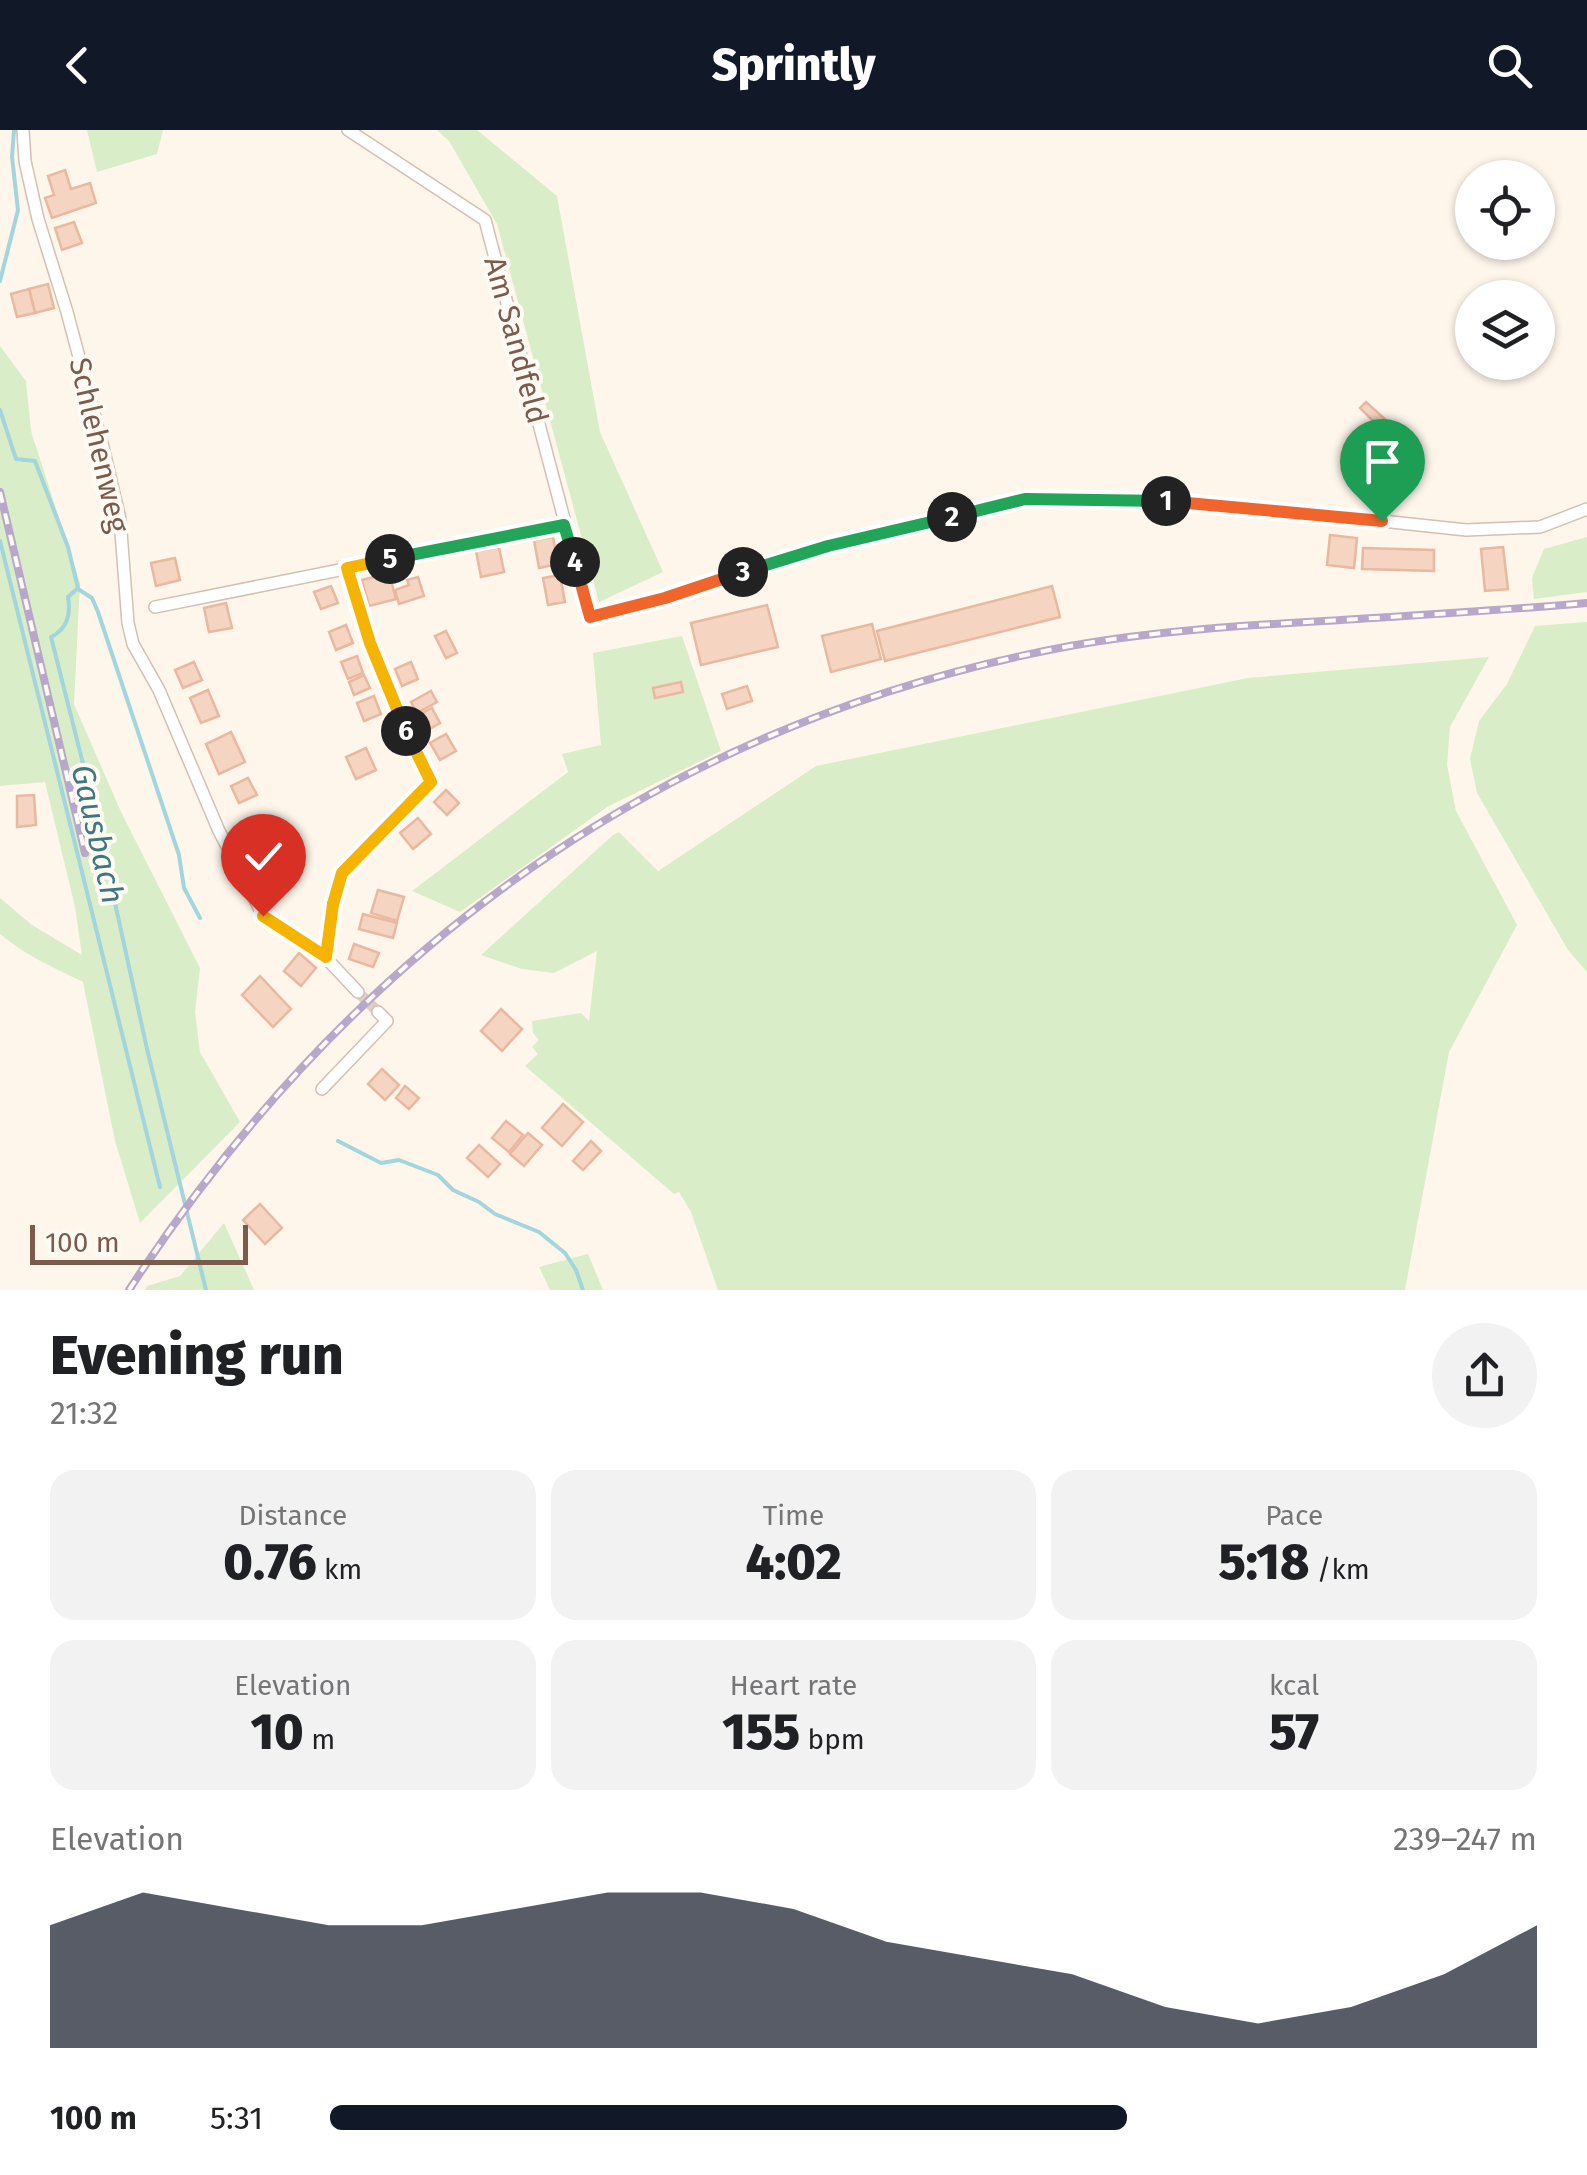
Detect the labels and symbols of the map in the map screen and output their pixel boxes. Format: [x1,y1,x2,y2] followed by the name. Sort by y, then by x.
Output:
[476,252,556,428] street label: Am Sandfeld
[61,354,137,536] street label: Schlehenweg
[1340,419,1425,522] pin
[1141,476,1191,526] pin: 1
[927,492,977,542] pin: 2
[365,534,415,584] pin: 5
[550,537,600,587] pin: 4
[718,547,768,597] pin: 3
[381,706,431,756] pin: 6
[64,761,132,907] water label: Gausbach
[221,814,306,917] pin
[30,1220,248,1264] scale bar

